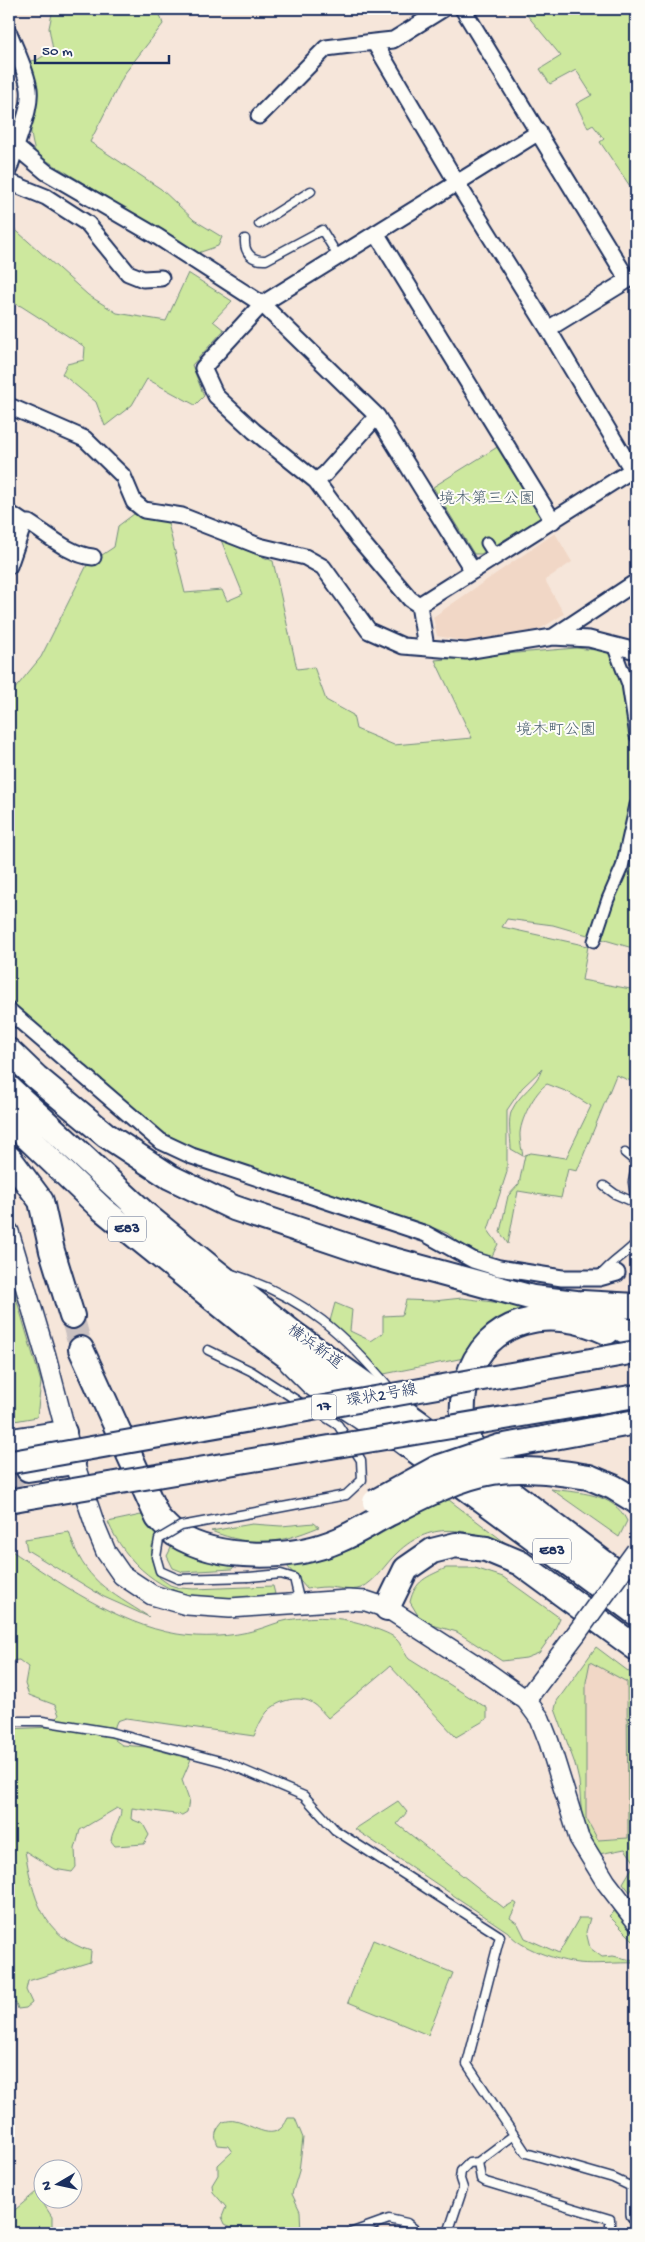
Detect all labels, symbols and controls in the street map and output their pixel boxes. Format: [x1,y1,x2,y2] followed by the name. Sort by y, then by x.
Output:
[35,32,169,64] scale bar
[42,43,73,61] text: 50 m
[439,489,535,510] park label: 境木第三公園
[516,721,596,741] park label: 境木町公園
[108,1216,146,1242] road number: E83
[283,1321,346,1374] street label: 横浜新道
[345,1379,419,1413] street label: 環状2号線
[312,1394,336,1420] road number: 17
[533,1538,571,1564] road number: E83
[32,2160,82,2210] north arrow
[39,2180,57,2191] text: N

